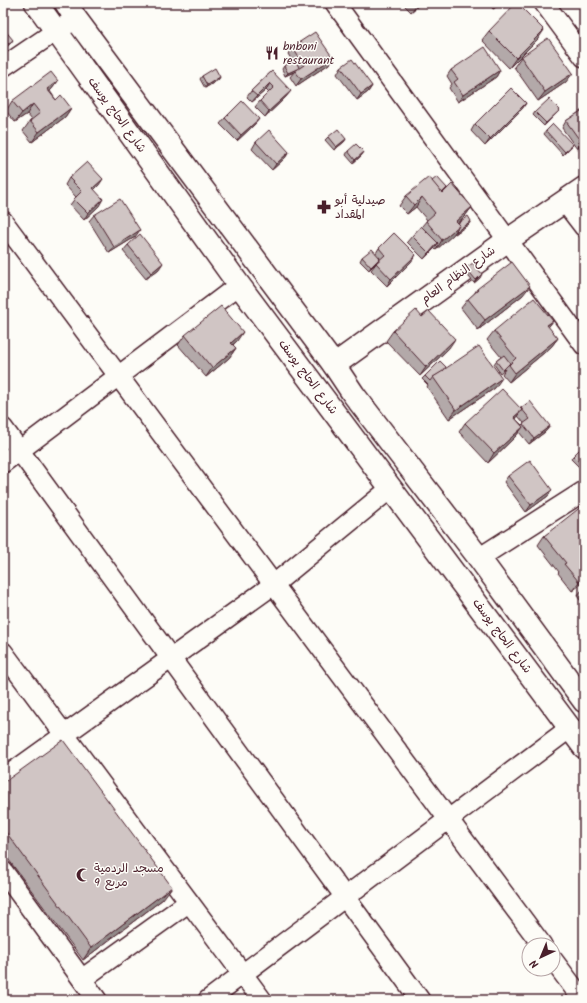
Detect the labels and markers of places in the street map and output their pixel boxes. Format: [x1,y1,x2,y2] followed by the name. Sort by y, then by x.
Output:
[283,37,335,70] place label: bnboni restaurant
[264,45,280,61] restaurant icon: bnboni restaurant
[334,191,385,224] place label: صيدلية أبو المقداد
[316,199,332,215] pharmacy icon: صيدلية أبو المقداد
[94,859,164,892] place label: مسجد الردمية مربع 9
[75,867,91,883] mosque icon: مسجد الردمية مربع 9

